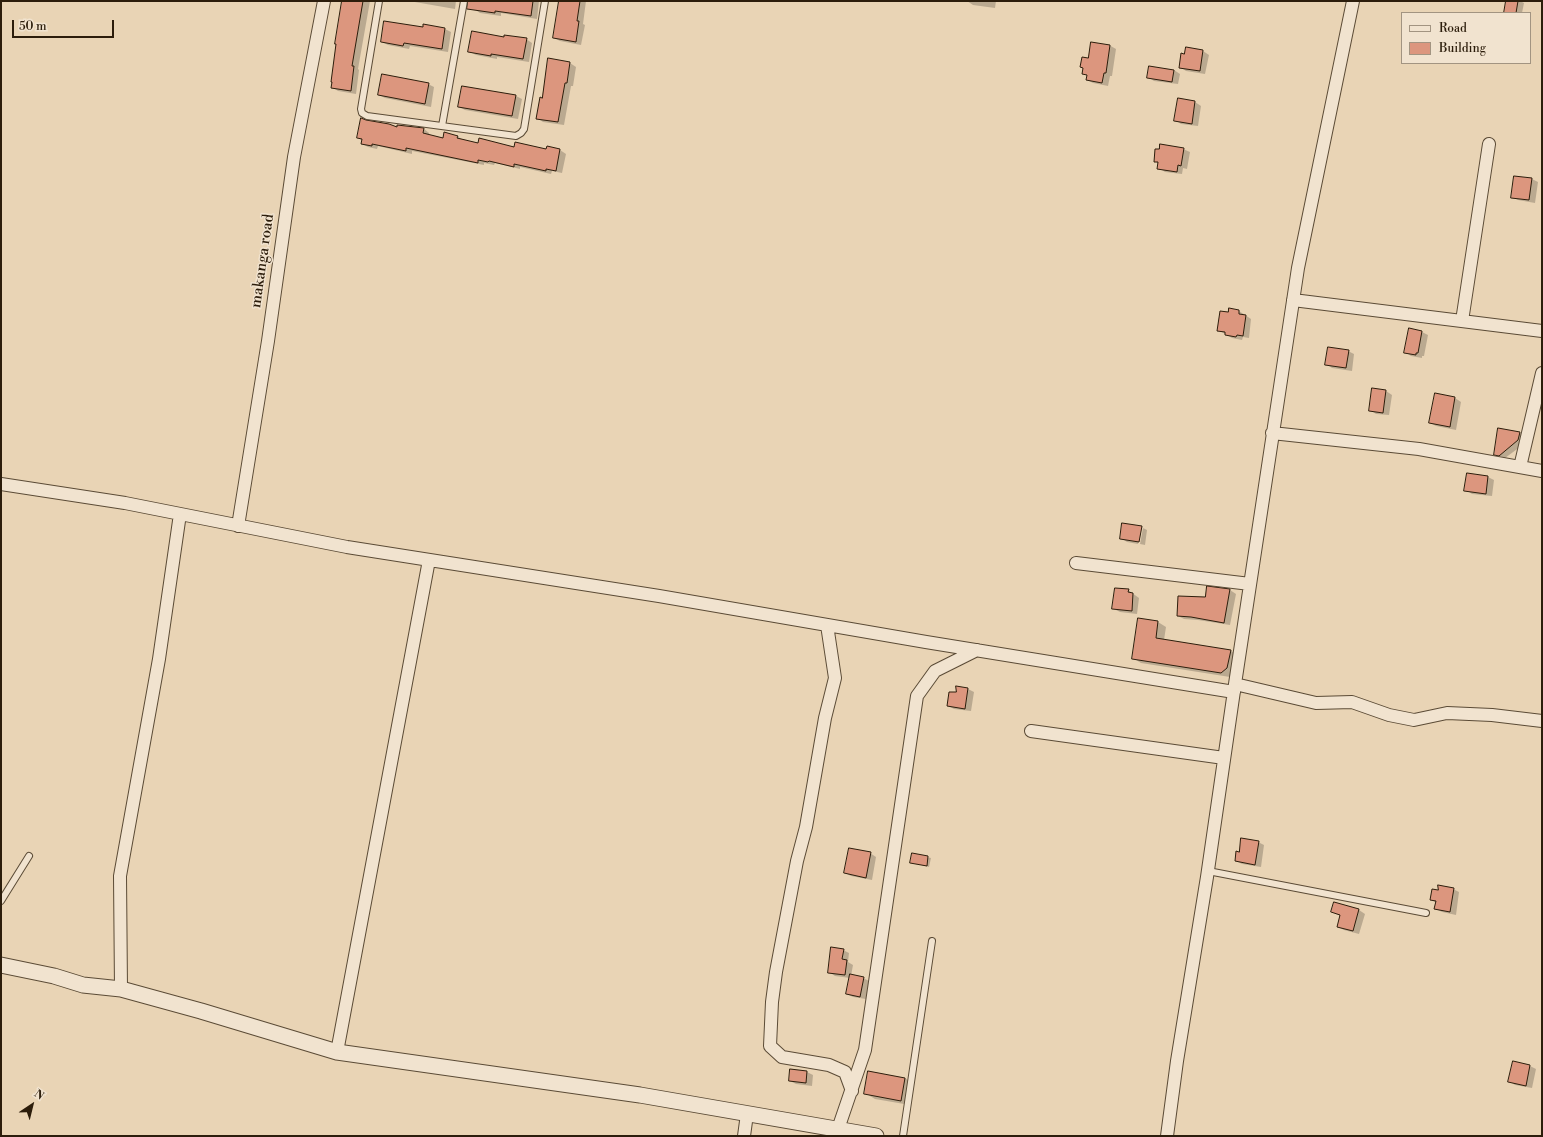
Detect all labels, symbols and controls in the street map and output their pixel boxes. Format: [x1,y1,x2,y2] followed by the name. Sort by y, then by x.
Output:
[14,12,116,38] scale bar
[1401,12,1531,64] legend
[19,19,47,34] text: 50 m
[1439,21,1467,36] text: Road
[1439,41,1486,56] text: Building
[247,213,279,309] street label: makanga road
[12,1085,52,1125] north arrow
[31,1087,46,1103] text: N

